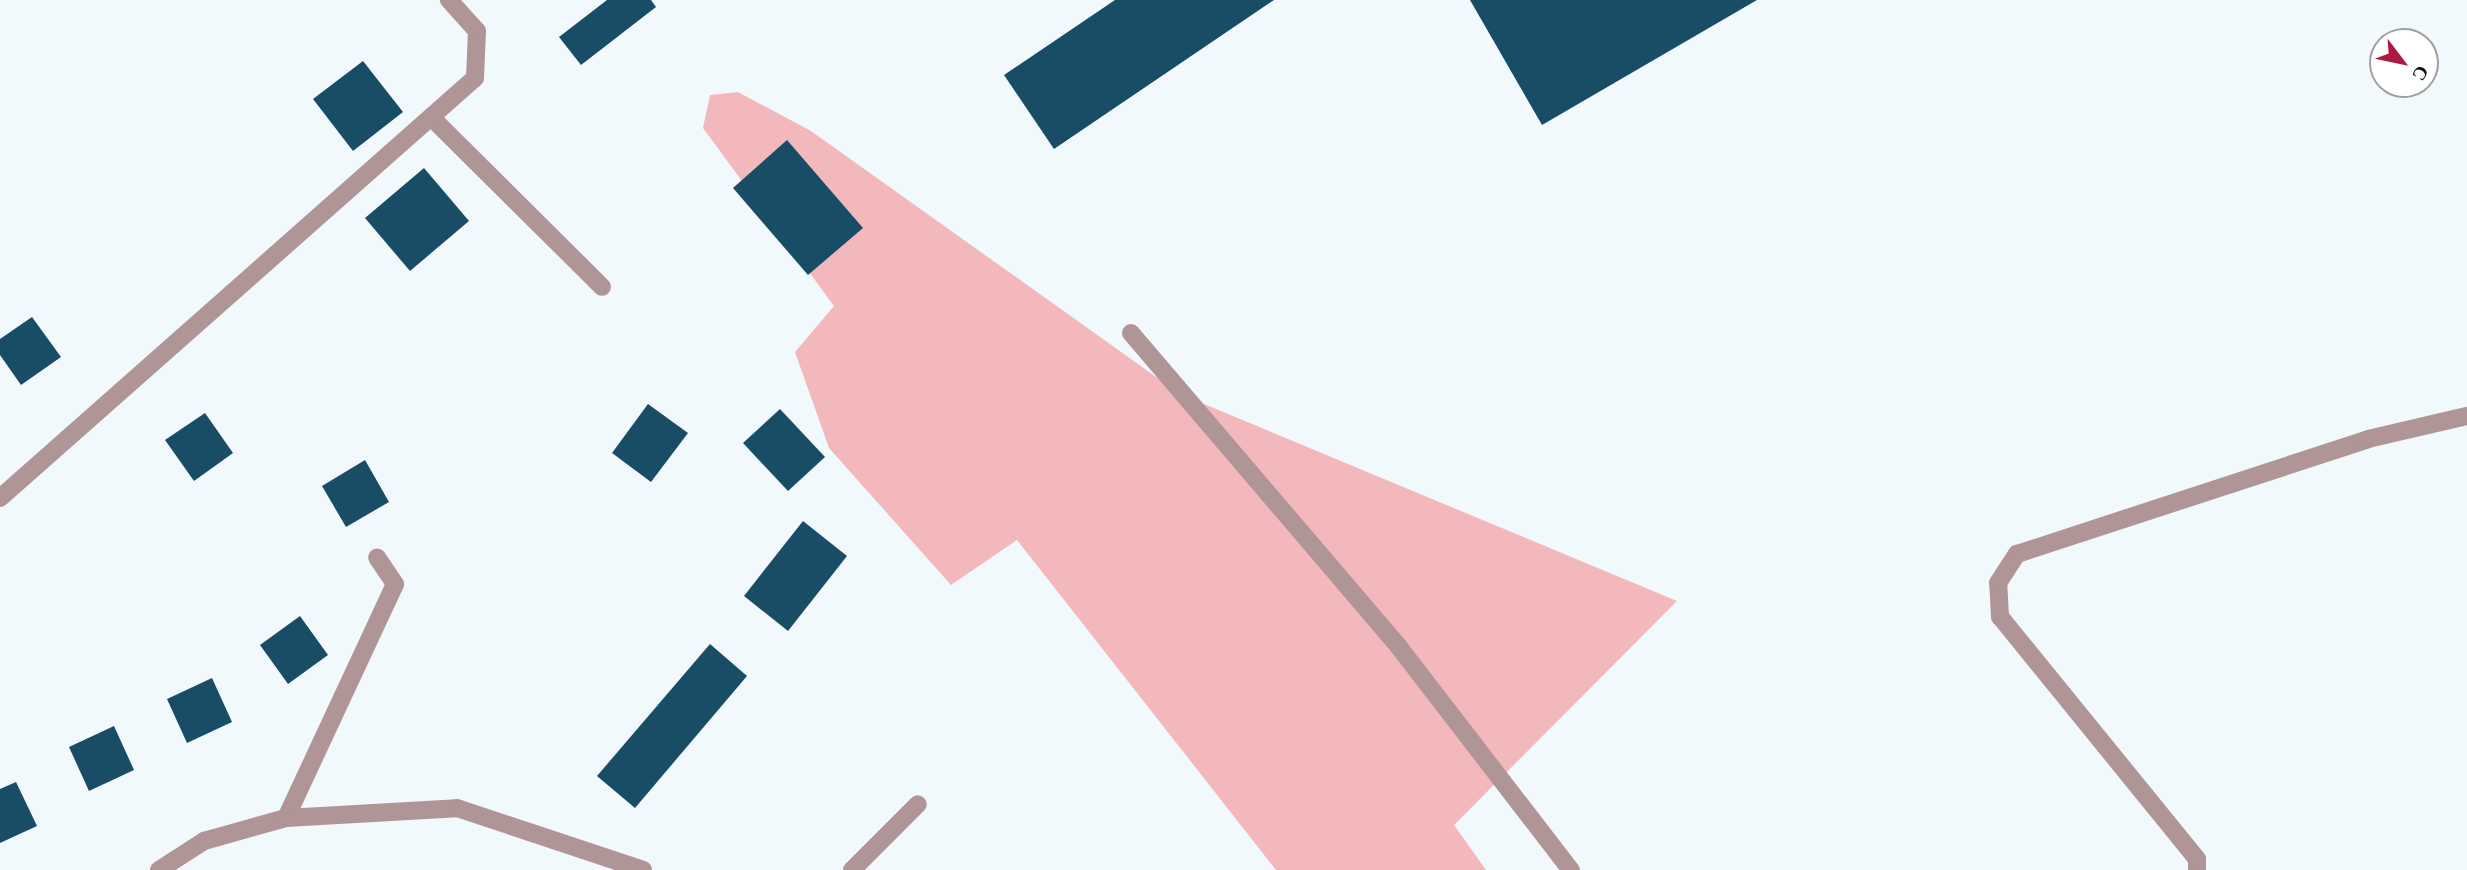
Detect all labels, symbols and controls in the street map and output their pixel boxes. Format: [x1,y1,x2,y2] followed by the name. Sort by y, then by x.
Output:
[2369,28,2439,98] north arrow
[2407,61,2434,85] text: С

